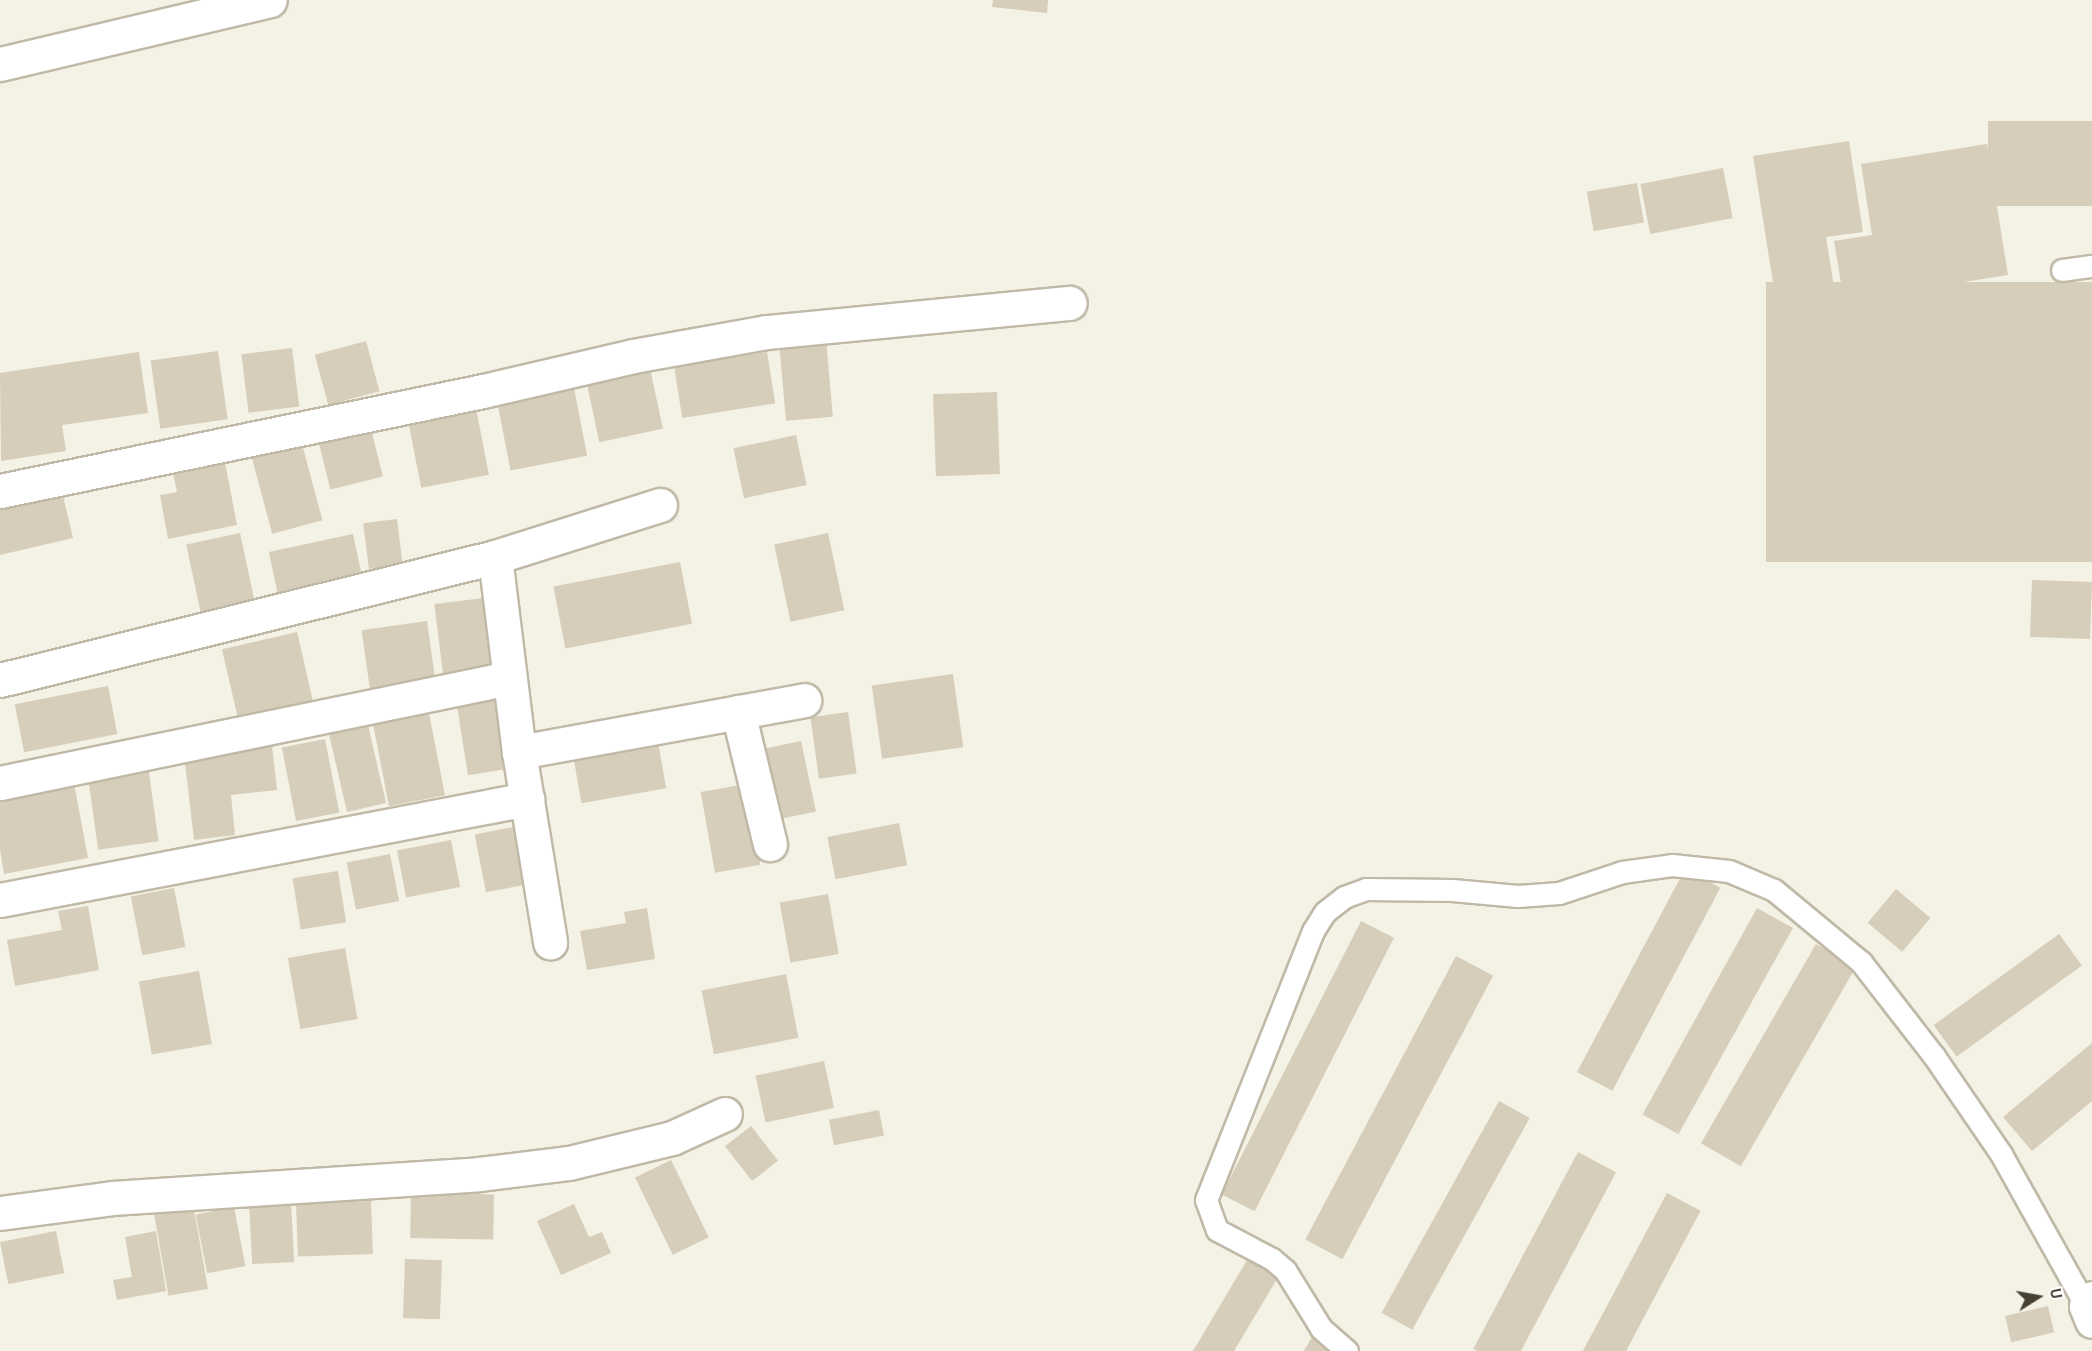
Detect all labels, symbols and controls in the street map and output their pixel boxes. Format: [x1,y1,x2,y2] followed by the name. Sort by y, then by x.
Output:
[2008,1267,2068,1327] north arrow
[2047,1287,2064,1300] text: U

